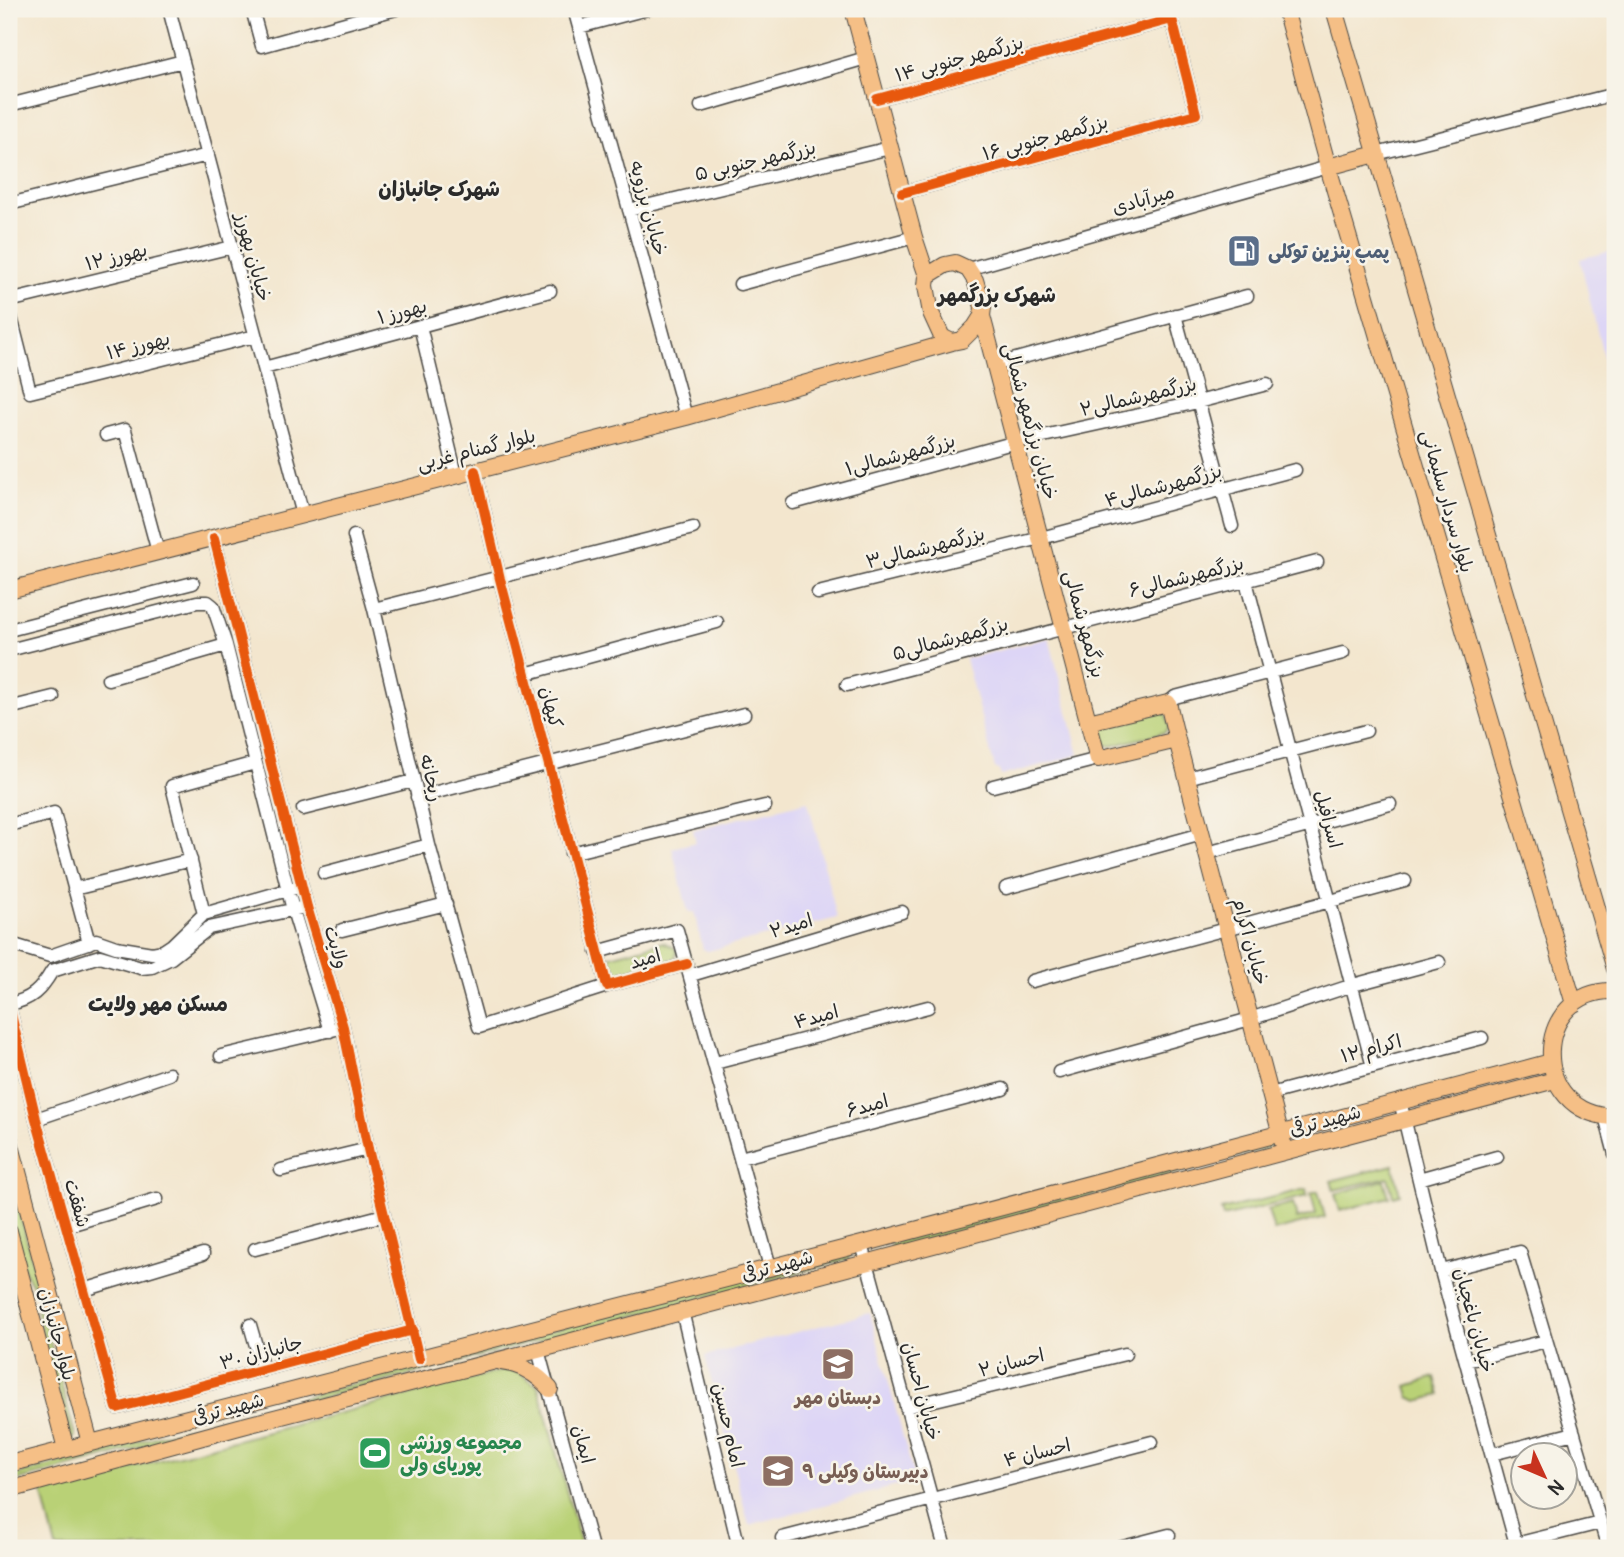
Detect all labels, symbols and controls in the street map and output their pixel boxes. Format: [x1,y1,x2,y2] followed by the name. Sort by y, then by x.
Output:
[892,30,1026,88] street label: بزرگمهر جنوبی ۱۴
[980,110,1111,166] street label: بزرگمهر جنوبی ۱۶
[692,135,818,187] street label: بزرگمهر جنوبی ۵
[624,158,672,258] street label: خیابان برزویه
[378,176,500,203] district label: شهرک جانبازان
[1109,180,1177,220] street label: میرآبادی
[229,208,276,304] street label: خیابان بهورز
[1225,232,1263,270] fuel station icon: پمپ بنزین توکلی
[83,238,150,276] street label: بهورز ۱۲
[1268,240,1390,264] place label: پمپ بنزین توکلی
[936,282,1056,309] district label: شهرک بزرگمهر
[375,294,430,330] street label: بهورز ۱
[104,326,173,365] street label: بهورز ۱۴
[998,340,1063,502] street label: خیابان بزرگمهر شمالی
[1078,372,1199,422] street label: بزرگمهرشمالی۲
[414,424,539,478] street label: بلوار گمنام غربی
[1415,427,1479,576] street label: بلوار سردار سلیمانی
[843,429,958,481] street label: بزرگمهرشمالی۱
[1102,459,1225,513] street label: بزرگمهرشمالی۴
[863,522,987,574] street label: بزرگمهرشمالی۳
[1126,551,1246,603] street label: بزرگمهرشمالی۶
[1058,568,1110,681] street label: بزرگمهر شمالی
[890,612,1011,666] street label: بزرگمهرشمالی۵
[534,684,568,731] street label: کیهان
[414,752,448,804] street label: ریحانه
[1309,788,1347,851] street label: اسرافیل
[1225,895,1273,988] street label: خیابان اکرام
[767,908,816,944] street label: امید۲
[318,923,354,972] street label: ولایت
[627,943,664,975] street label: امید
[88,991,228,1018] district label: مسکن مهر ولایت
[791,999,841,1034] street label: امید۴
[1338,1029,1405,1071] street label: اکرام ۱۲
[844,1089,891,1123] street label: امید۶
[1286,1099,1364,1142] street label: شهید ترقی
[59,1176,95,1230] street label: شفقت
[738,1244,816,1287] street label: شهید ترقی
[1449,1265,1500,1375] street label: خیابان باغچبان
[33,1285,81,1383] street label: بلوار جانبازان
[217,1330,305,1376] street label: جانبازان ۳۰
[896,1339,946,1443] street label: خیابان احسان
[976,1343,1047,1383] street label: احسان ۲
[819,1345,857,1383] school or university icon: دبستان مهر
[705,1381,749,1470] street label: امام حسین
[793,1386,881,1410] place label: دبستان مهر
[189,1387,267,1430] street label: شهید ترقی
[566,1422,600,1466] street label: ایمان
[400,1431,522,1477] place label: مجموعه ورزشی پوریای ولی
[1001,1433,1073,1473] street label: احسان ۴
[356,1434,394,1472] sports icon: مجموعه ورزشی پوریای ولی
[1508,1442,1578,1512] north arrow
[759,1452,797,1490] school or university icon: دبیرستان وکیلی ۹
[802,1460,928,1484] place label: دبیرستان وکیلی ۹
[1542,1474,1569,1500] text: N

